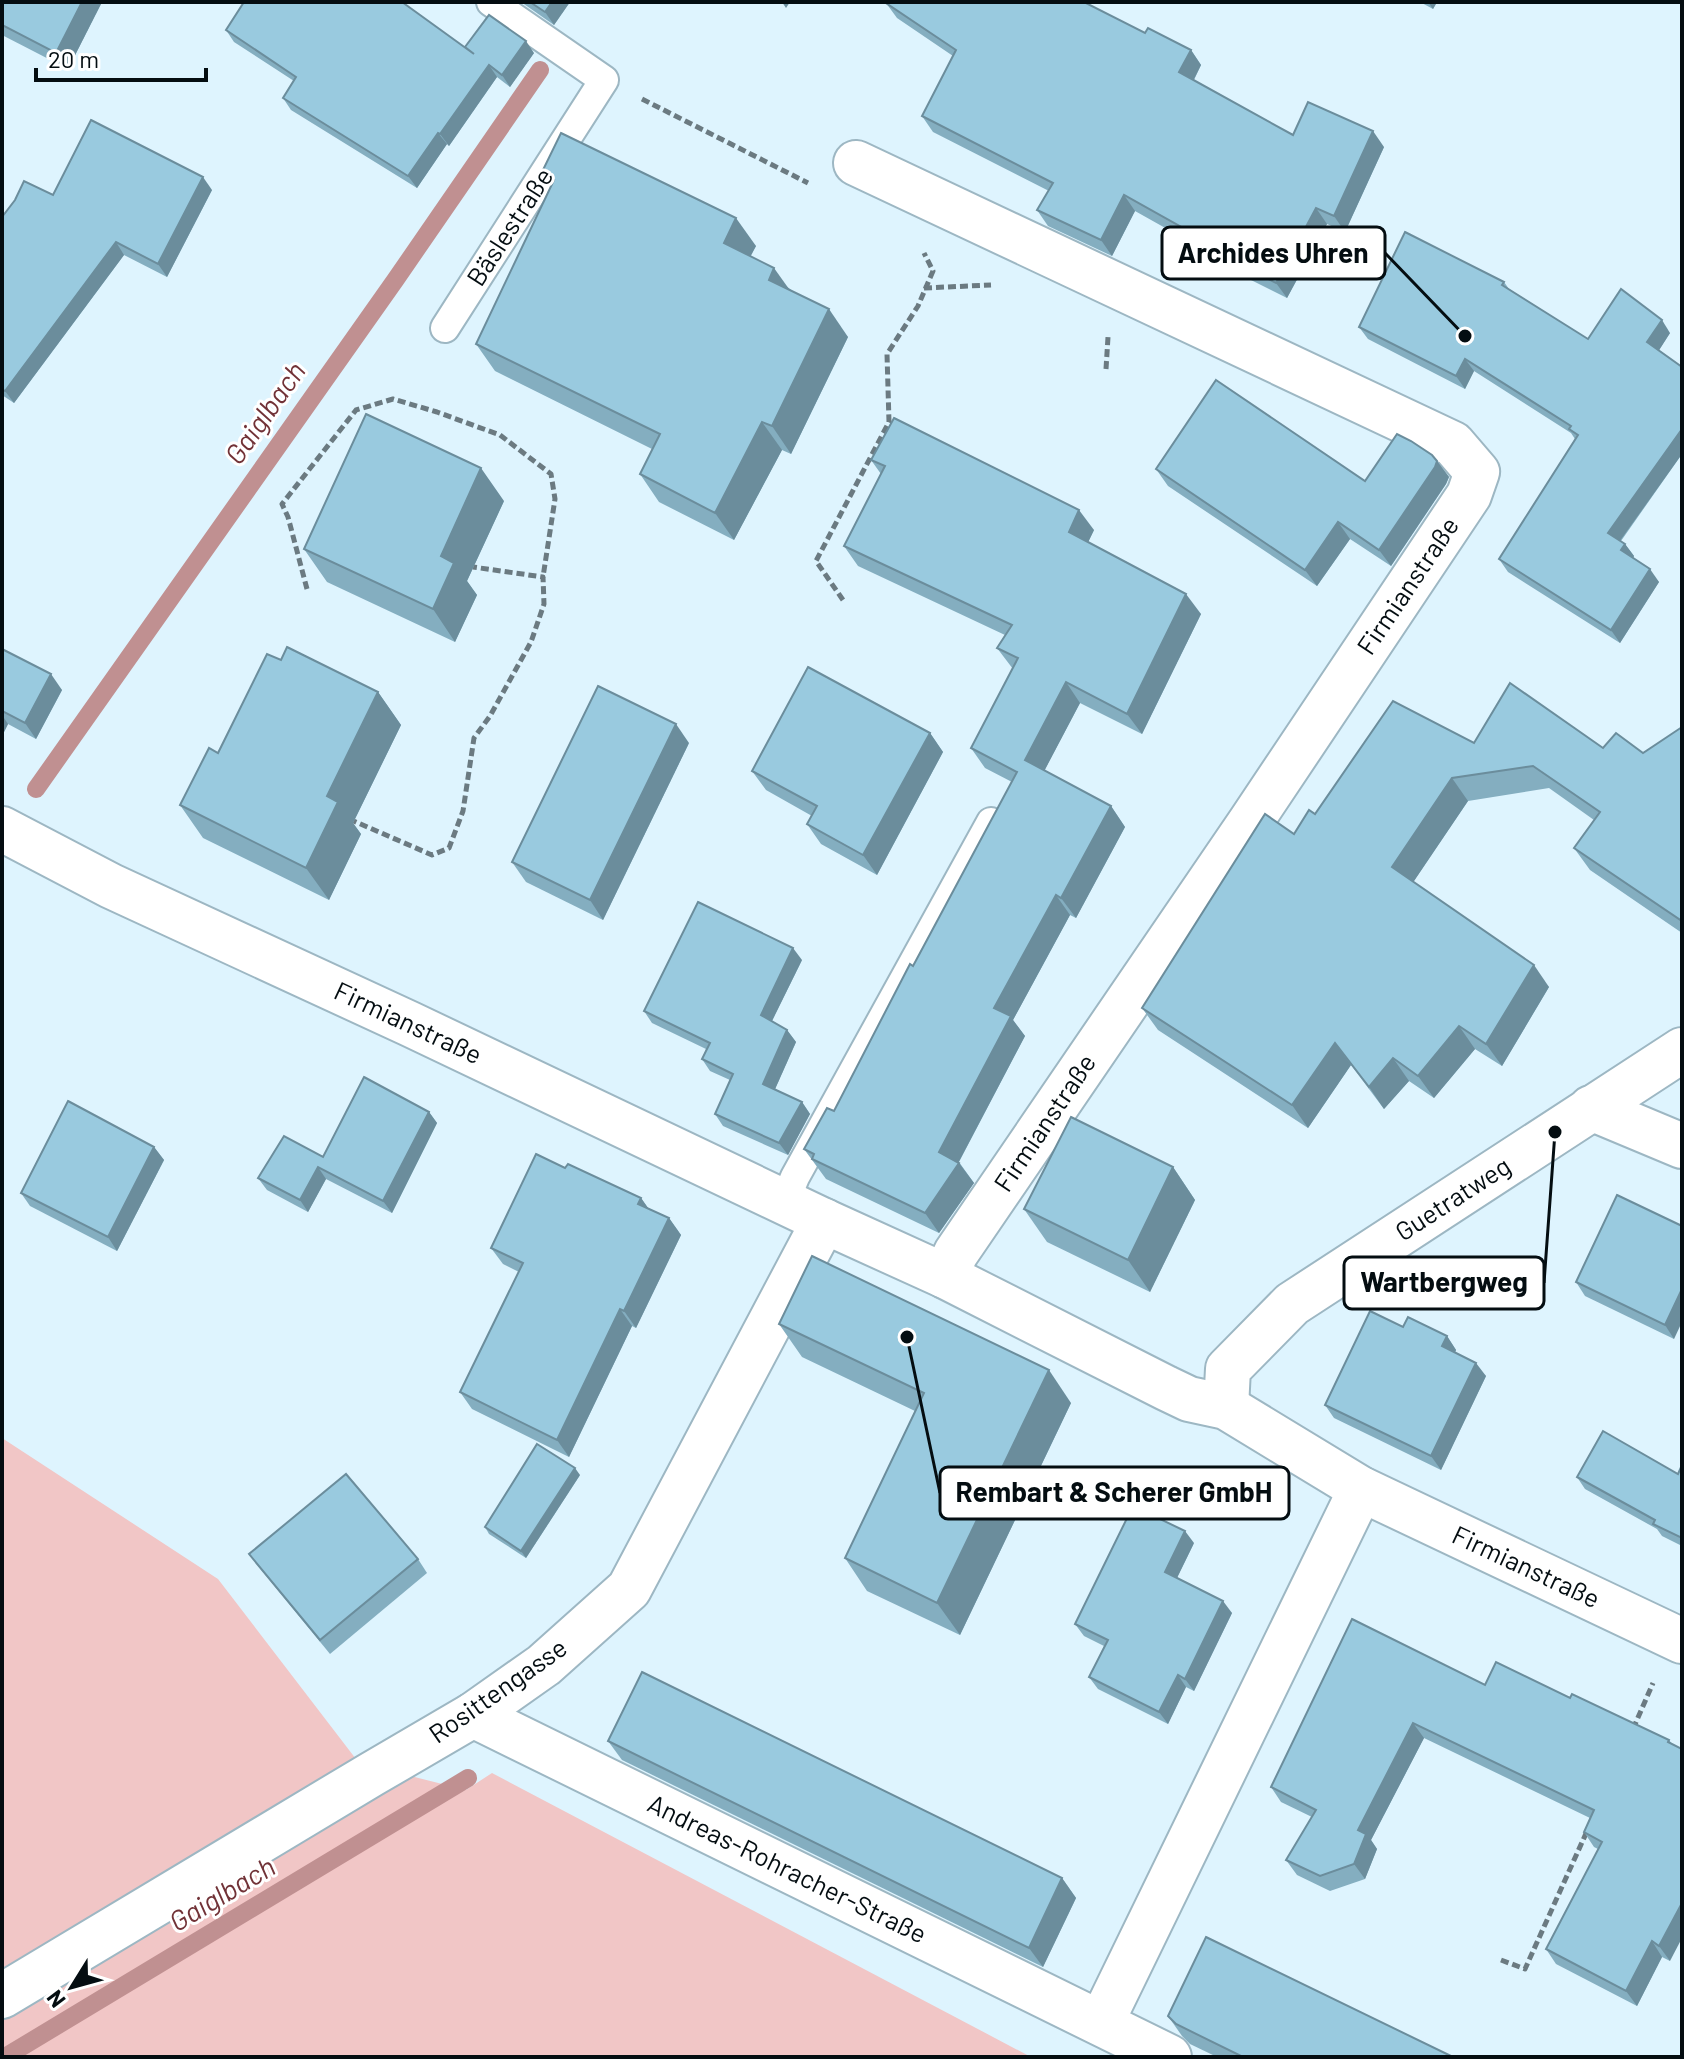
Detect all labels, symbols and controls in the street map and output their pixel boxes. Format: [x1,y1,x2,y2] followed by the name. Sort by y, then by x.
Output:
[36,32,206,82] scale bar
[48,44,99,73] text: 20 m
[459,161,558,291] street label: Bäslestraße
[1162,227,1385,279] callout: Archides Uhren
[1177,235,1369,269] text: Archides Uhren
[217,355,312,470] water label: Gaiglbach
[1349,510,1464,660] street label: Firmianstraße
[330,974,487,1069] street label: Firmianstraße
[986,1047,1101,1197] street label: Firmianstraße
[1389,1149,1516,1246] street label: Guetratweg
[1344,1257,1544,1309] callout: Wartbergweg
[1360,1264,1528,1298] text: Wartbergweg
[940,1467,1289,1519] callout: Rembart & Scherer GmbH
[956,1474,1272,1508] text: Rembart & Scherer GmbH
[1448,1518,1605,1613] street label: Firmianstraße
[422,1631,572,1749] street label: Rosittengasse
[643,1787,932,1949] street label: Andreas-Rohracher-Straße
[162,1848,281,1938] water label: Gaiglbach
[32,1947,112,2027] north arrow
[40,1986,70,2013] text: N

